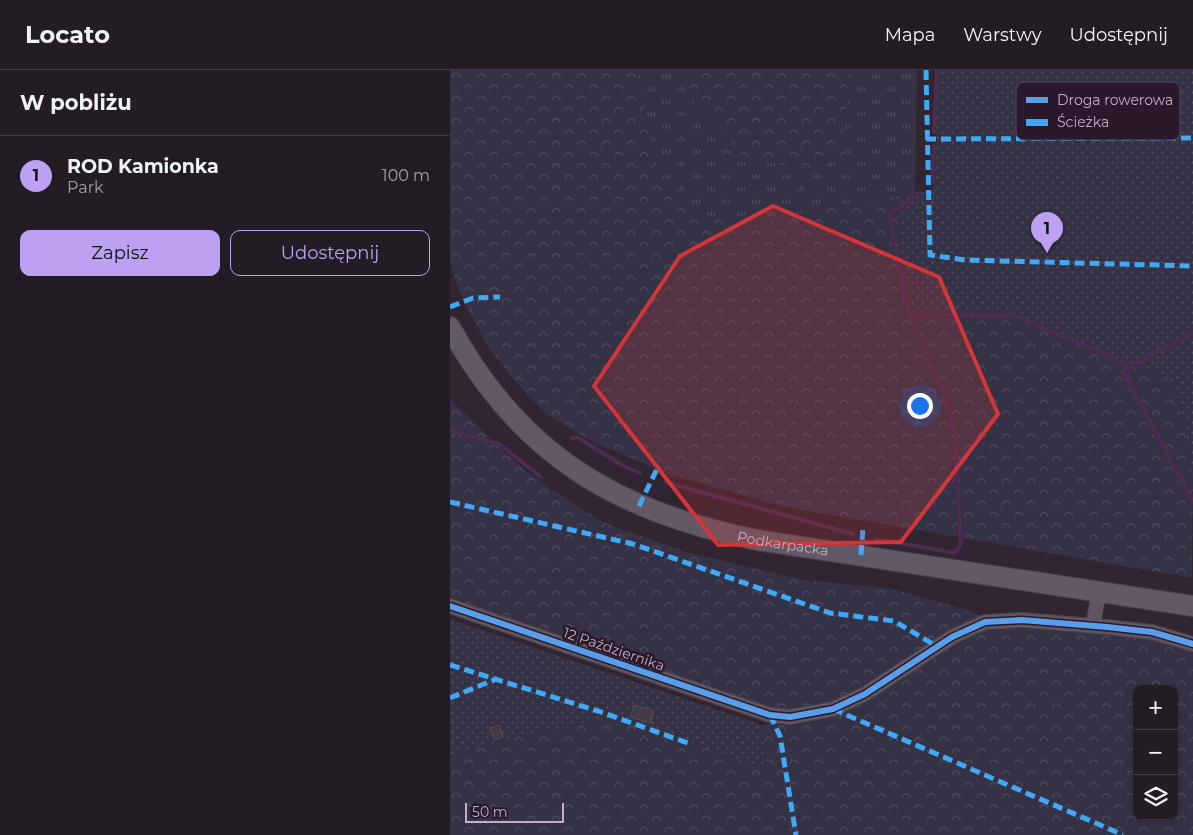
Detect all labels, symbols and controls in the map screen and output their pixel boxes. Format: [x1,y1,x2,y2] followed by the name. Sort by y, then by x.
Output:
[25,20,110,49] text: Locato
[885,24,935,46] text: Mapa
[963,24,1041,46] text: Warstwy
[1069,24,1168,46] text: Udostępnij
[1016,82,1180,140] legend
[20,90,132,115] text: W pobliżu
[1057,91,1173,109] text: Droga rowerowa
[1057,113,1109,131] text: Ścieżka
[67,155,219,178] text: ROD Kamionka
[33,166,39,185] text: 1
[382,166,430,185] text: 100 m
[67,178,104,197] text: Park
[1031,212,1063,253] pin: 1
[20,230,220,276] button: Zapisz
[230,230,430,276] button: Udostępnij
[907,393,933,419] your location
[735,527,830,560] street label: Podkarpacka
[561,623,667,675] street label: 12 Października
[1133,685,1178,820] map controls
[1133,685,1178,730] button: +
[1133,730,1178,775] button: −
[1133,775,1178,820] button: layers
[465,800,564,823] scale bar
[472,803,508,821] text: 50 m

